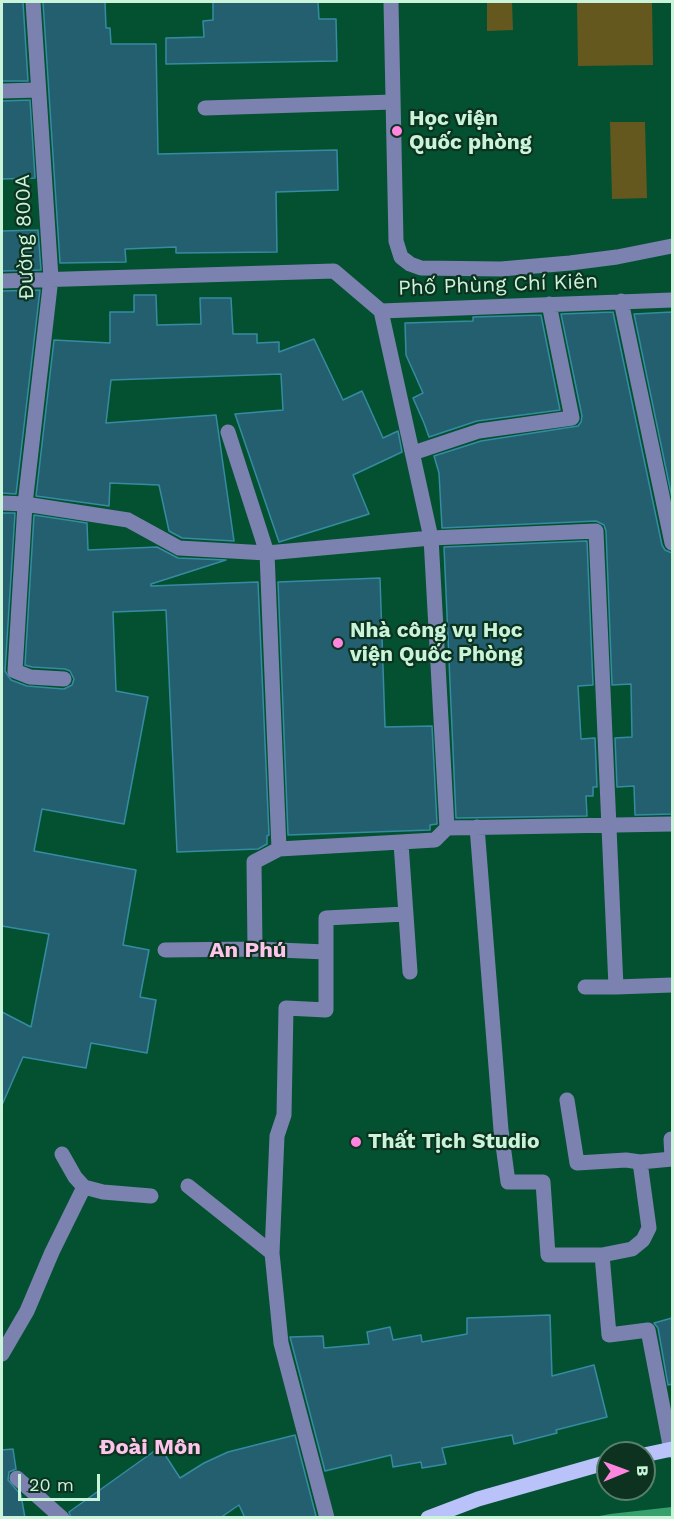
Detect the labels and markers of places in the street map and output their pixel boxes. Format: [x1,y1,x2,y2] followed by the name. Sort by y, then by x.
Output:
[409,106,532,156] place label: Học viện Quốc phòng
[390,124,404,138] marker: Học viện Quốc phòng
[350,618,523,668] place label: Nhà công vụ Học viện Quốc Phòng
[331,636,345,650] marker: Nhà công vụ Học viện Quốc Phòng
[368,1129,540,1155] place label: Thất Tịch Studio
[349,1135,363,1149] marker: Thất Tịch Studio

